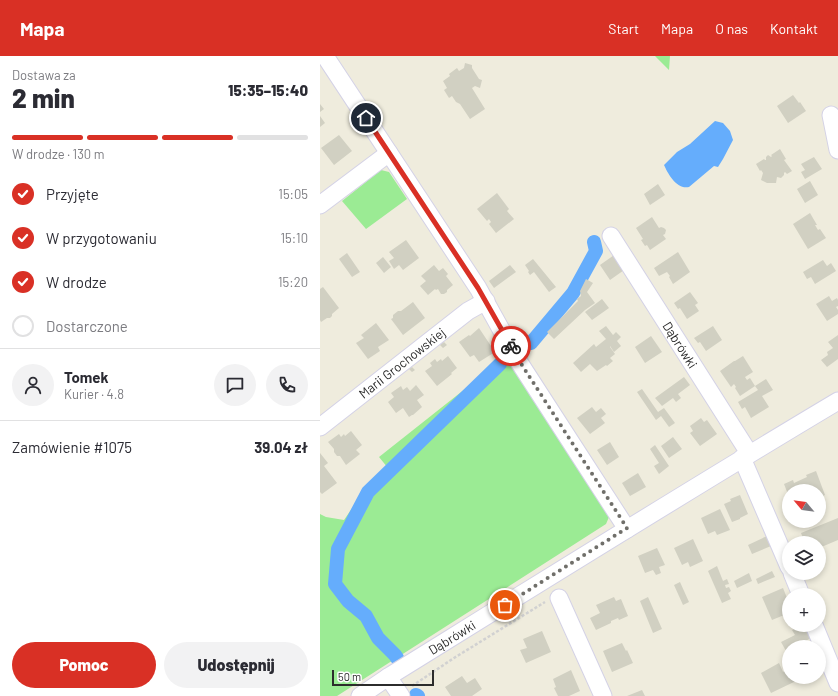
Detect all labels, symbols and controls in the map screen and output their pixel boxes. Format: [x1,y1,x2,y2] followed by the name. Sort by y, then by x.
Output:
[20,17,64,40] text: Mapa
[608,20,639,37] text: Start
[661,20,693,37] text: Mapa
[715,20,748,37] text: O nas
[770,20,818,37] text: Kontakt
[12,67,76,83] text: Dostawa za
[228,81,308,99] text: 15:35–15:40
[12,82,75,113] text: 2 min
[349,101,383,135] pin
[355,107,377,129] icon: home
[12,146,105,162] text: W drodze · 130 m
[12,183,34,205] icon: check
[46,185,99,203] text: Przyjęte
[278,186,308,202] text: 15:05
[12,227,34,249] icon: check
[46,229,157,247] text: W przygotowaniu
[280,230,308,246] text: 15:10
[12,271,34,293] icon: check
[46,273,107,291] text: W drodze
[278,274,308,290] text: 15:20
[46,317,128,335] text: Dostarczone
[659,318,701,371] street label: Dąbrówki
[355,324,448,402] street label: Marii Grochowskiej
[491,326,531,366] courier
[500,335,522,357] icon: bike
[12,364,54,406] button: person
[214,364,256,406] button: chat
[266,364,308,406] button: phone
[64,368,109,386] text: Tomek
[64,386,124,402] text: Kurier · 4.8
[12,438,132,456] text: Zamówienie #1075
[254,438,308,456] text: 39.04 zł
[782,484,826,528] north arrow
[782,484,826,684] map controls
[782,536,826,580] button: layers
[488,588,522,622] pin
[782,588,826,632] button: +
[494,594,516,616] icon: bag
[425,617,478,658] street label: Dąbrówki
[782,640,826,684] button: −
[12,642,156,688] button: Pomoc
[164,642,308,688] button: Udostępnij
[332,668,434,687] scale bar
[338,670,361,683] text: 50 m

